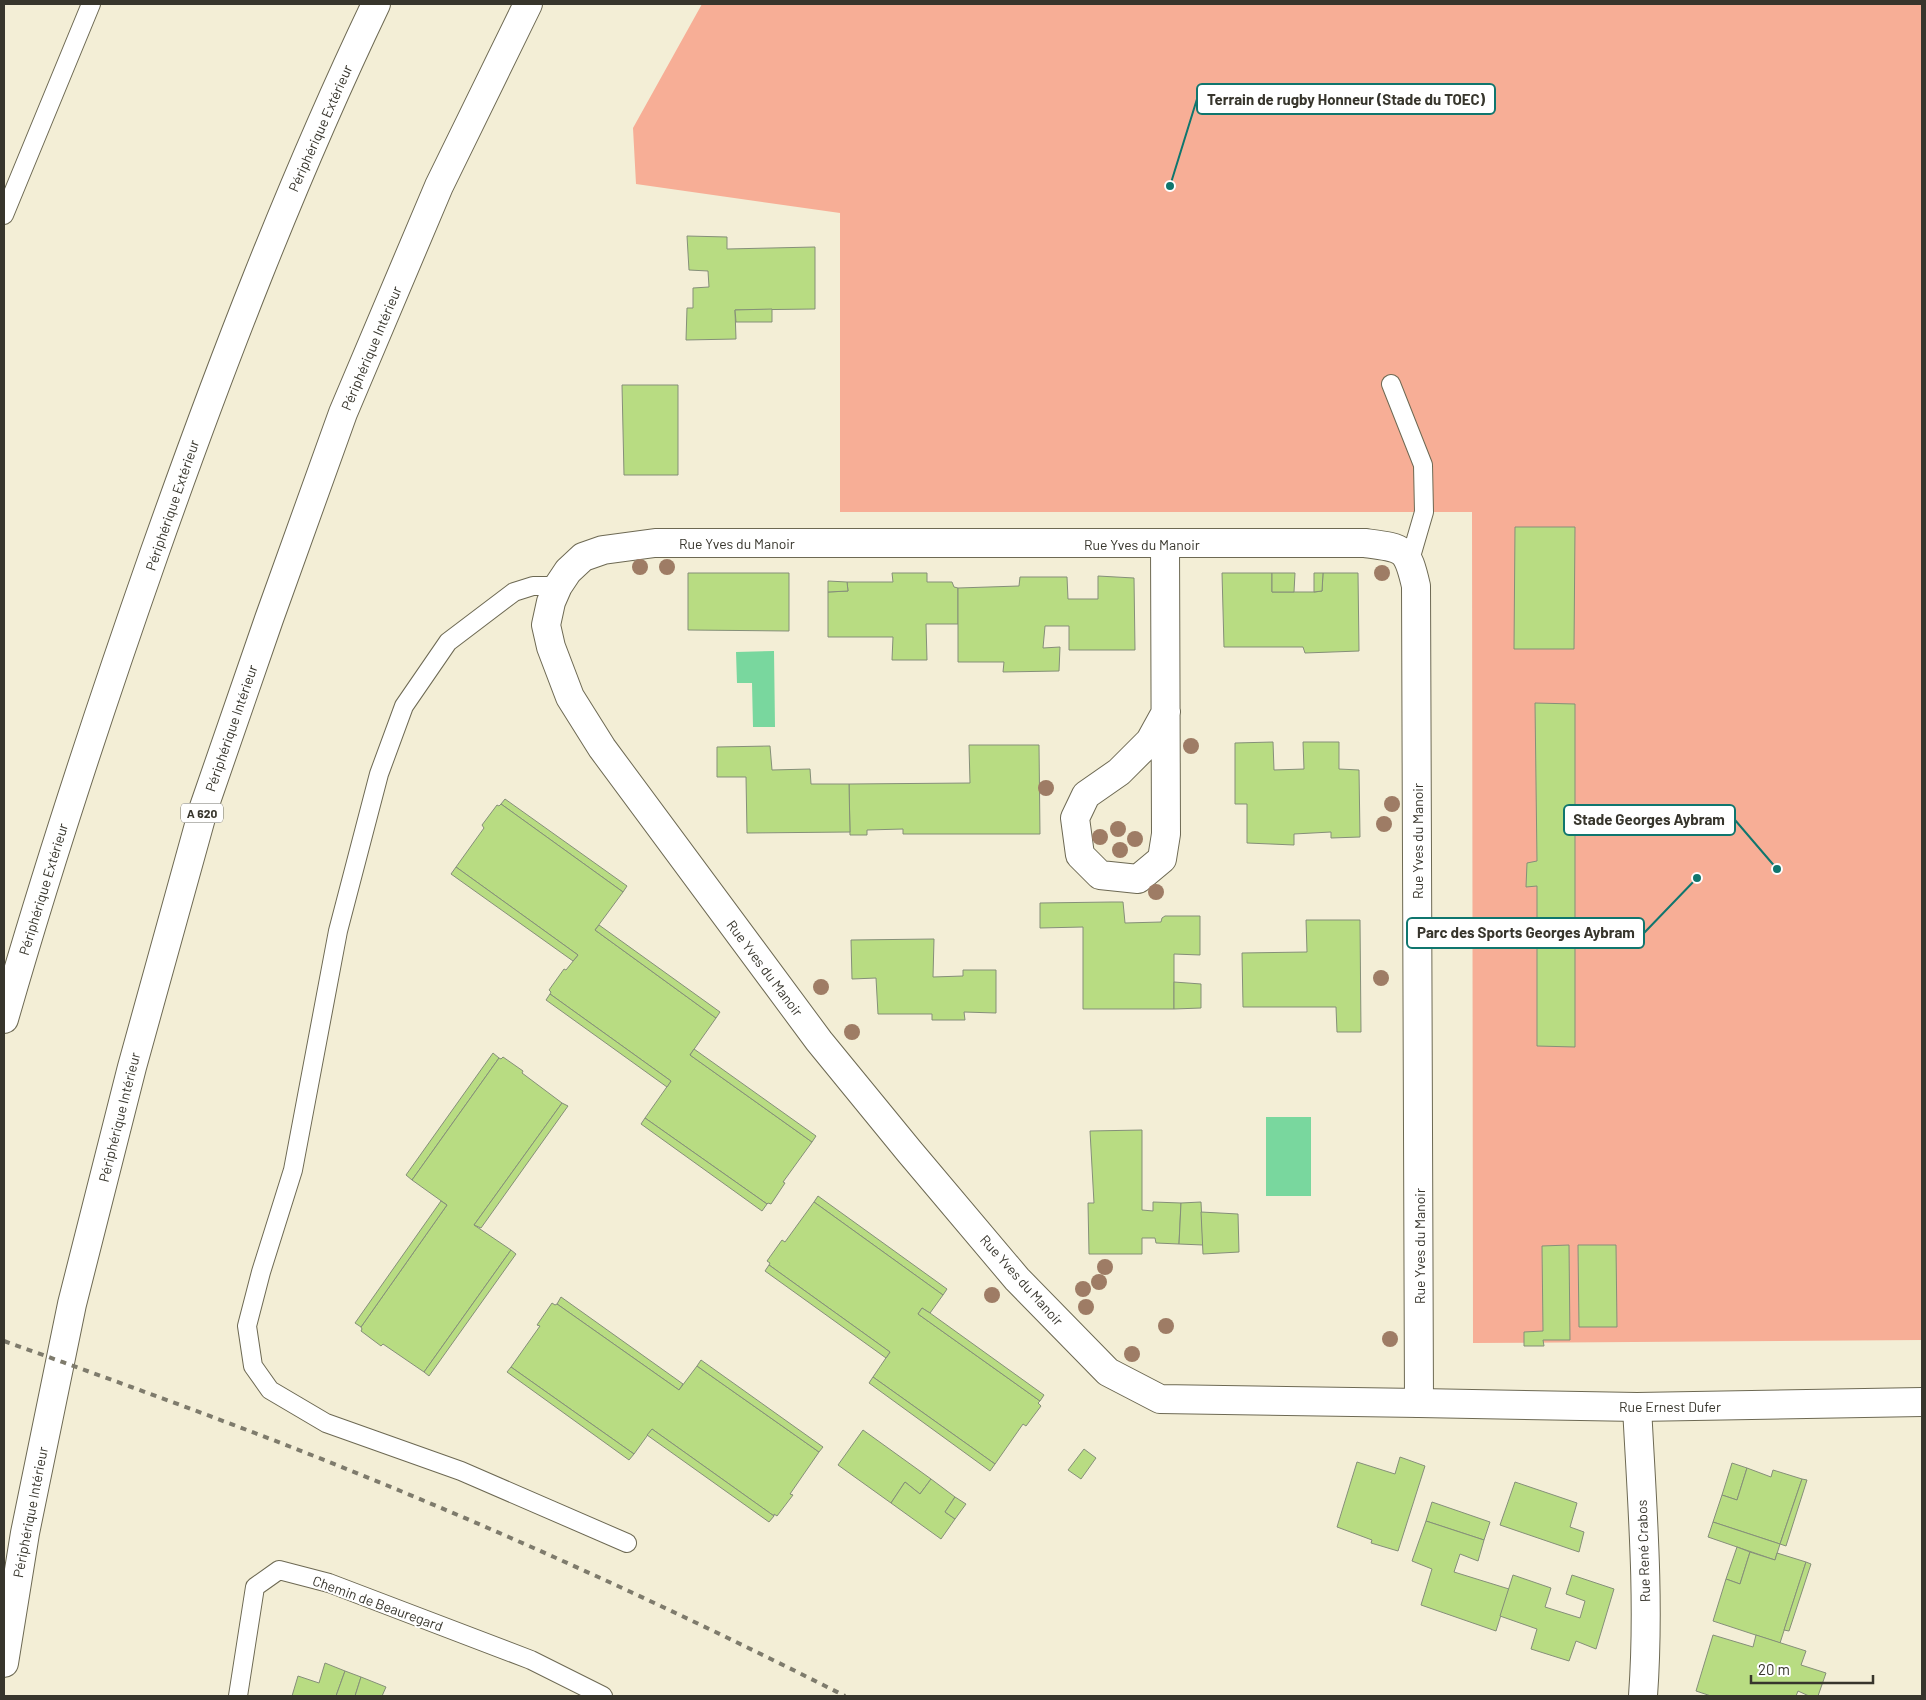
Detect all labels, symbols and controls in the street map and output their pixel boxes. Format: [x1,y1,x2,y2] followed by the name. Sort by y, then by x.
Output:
[284,62,356,194] street label: Périphérique Extérieur
[1197,84,1495,114] callout: Terrain de rugby Honneur (Stade du TOEC)
[1207,90,1486,108] text: Terrain de rugby Honneur (Stade du TOEC)
[337,283,405,413] street label: Périphérique Intérieur
[142,437,202,573] street label: Périphérique Extérieur
[679,535,795,552] street label: Rue Yves du Manoir
[1084,536,1200,553] street label: Rue Yves du Manoir
[201,662,261,794] street label: Périphérique Intérieur
[1409,783,1426,899] street label: Rue Yves du Manoir
[181,804,223,822] road number: A 620
[1564,805,1735,835] callout: Stade Georges Aybram
[1573,810,1725,828] text: Stade Georges Aybram
[15,821,71,957] street label: Périphérique Extérieur
[723,917,807,1019] street label: Rue Yves du Manoir
[1407,918,1644,948] callout: Parc des Sports Georges Aybram
[1417,923,1635,941] text: Parc des Sports Georges Aybram
[95,1050,143,1184] street label: Périphérique Intérieur
[1411,1188,1428,1304] street label: Rue Yves du Manoir
[977,1231,1067,1329] street label: Rue Yves du Manoir
[1619,1398,1721,1415] street label: Rue Ernest Dufer
[9,1445,51,1579] street label: Périphérique Intérieur
[1633,1499,1653,1603] street label: Rue René Crabos
[311,1572,445,1634] street label: Chemin de Beauregard
[1751,1652,1874,1684] scale bar
[1758,1660,1790,1678] text: 20 m

